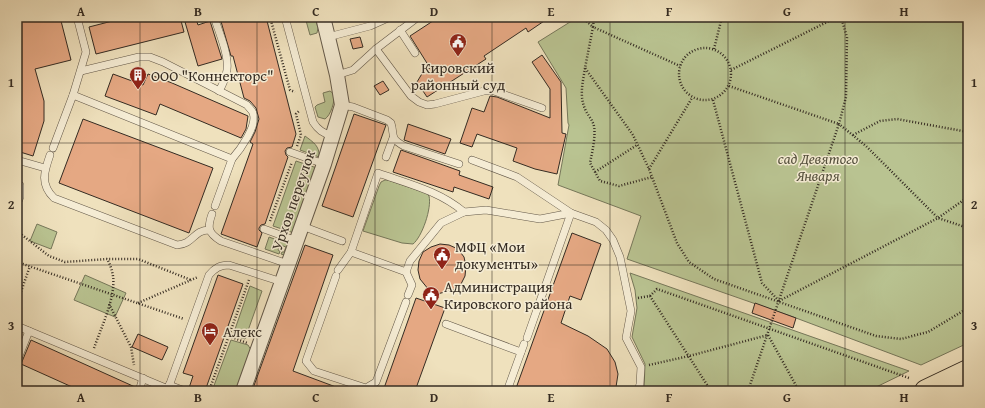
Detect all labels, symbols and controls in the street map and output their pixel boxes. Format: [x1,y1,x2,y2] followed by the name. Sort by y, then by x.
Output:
[77,2,86,21] text: A
[194,2,202,21] text: B
[312,2,320,21] text: C
[430,2,438,21] text: D
[548,2,555,21] text: E
[666,2,673,21] text: F
[783,2,791,21] text: G
[899,2,909,21] text: H
[448,32,468,57] public building icon: Кировский районный суд
[411,57,505,95] place label: Кировский районный суд
[128,65,148,90] building icon: ООО "Коннекторс"
[151,65,274,86] place label: ООО "Коннекторс"
[8,73,14,92] text: 1
[971,73,977,92] text: 1
[266,147,320,253] street label: Урхов переулок
[778,148,859,186] park label: сад Девятого Января
[8,195,15,214] text: 2
[971,195,978,214] text: 2
[455,236,538,274] place label: МФЦ «Мои документы»
[432,245,452,270] public building icon: МФЦ «Мои документы»
[444,276,573,314] place label: Администрация Кировского района
[421,285,441,310] public building icon: Администрация Кировского района
[8,316,14,335] text: 3
[971,316,977,335] text: 3
[200,321,220,346] hotel icon: Алекс
[223,321,262,342] place label: Алекс
[77,388,86,407] text: A
[194,388,202,407] text: B
[312,388,320,407] text: C
[430,388,438,407] text: D
[548,388,555,407] text: E
[666,388,673,407] text: F
[783,388,791,407] text: G
[899,388,909,407] text: H

